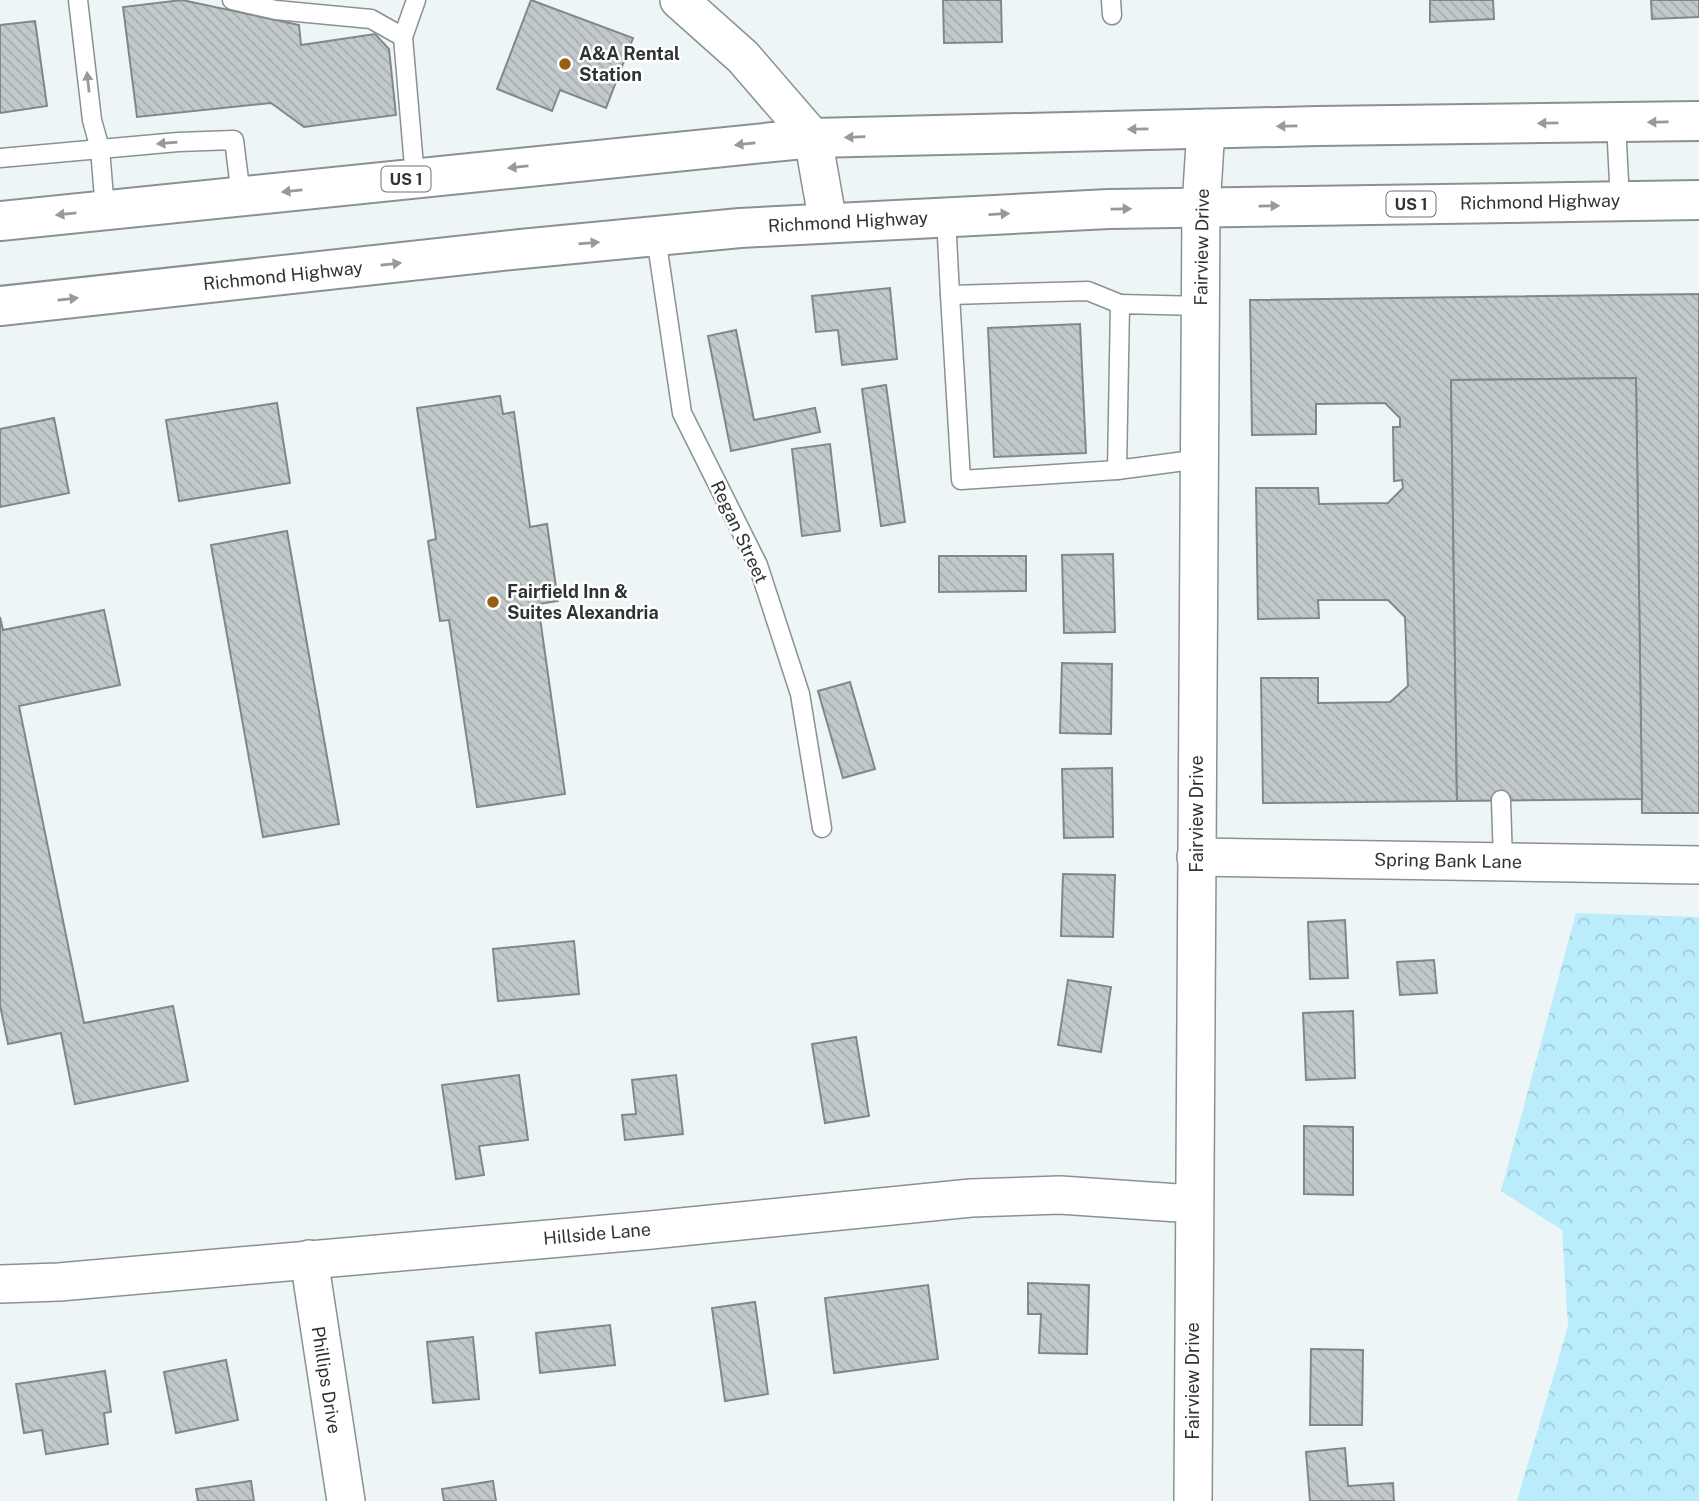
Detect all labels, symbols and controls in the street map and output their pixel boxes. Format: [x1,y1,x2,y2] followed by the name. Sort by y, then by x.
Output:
[579,43,680,85] place label: A&A Rental Station
[557,56,573,72] marker: A&A Rental Station
[82,71,93,93] one-way arrow
[1646,116,1668,128] one-way arrow
[1537,117,1559,129] one-way arrow
[1276,120,1298,132] one-way arrow
[1127,124,1149,135] one-way arrow
[844,131,866,142] one-way arrow
[156,138,178,149] one-way arrow
[734,139,756,150] one-way arrow
[507,162,529,173] one-way arrow
[382,167,430,192] road number: US 1
[281,185,303,196] one-way arrow
[1190,188,1213,306] street label: Fairview Drive
[1460,190,1621,213] street label: Richmond Highway
[1386,192,1436,216] road number: US 1
[1259,200,1281,212] one-way arrow
[1110,203,1132,215] one-way arrow
[767,207,929,236] street label: Richmond Highway
[55,209,77,220] one-way arrow
[989,209,1011,220] one-way arrow
[578,237,600,248] one-way arrow
[202,257,364,294] street label: Richmond Highway
[381,258,403,269] one-way arrow
[57,293,79,304] one-way arrow
[707,477,772,586] street label: Regan Street
[507,581,659,623] place label: Fairfield Inn & Suites Alexandria
[485,594,501,610] marker: Fairfield Inn & Suites Alexandria
[1186,755,1207,873] street label: Fairview Drive
[1374,849,1522,872] street label: Spring Bank Lane
[542,1218,652,1249] street label: Hillside Lane
[1182,1322,1203,1440] street label: Fairview Drive
[308,1325,345,1435] street label: Phillips Drive

